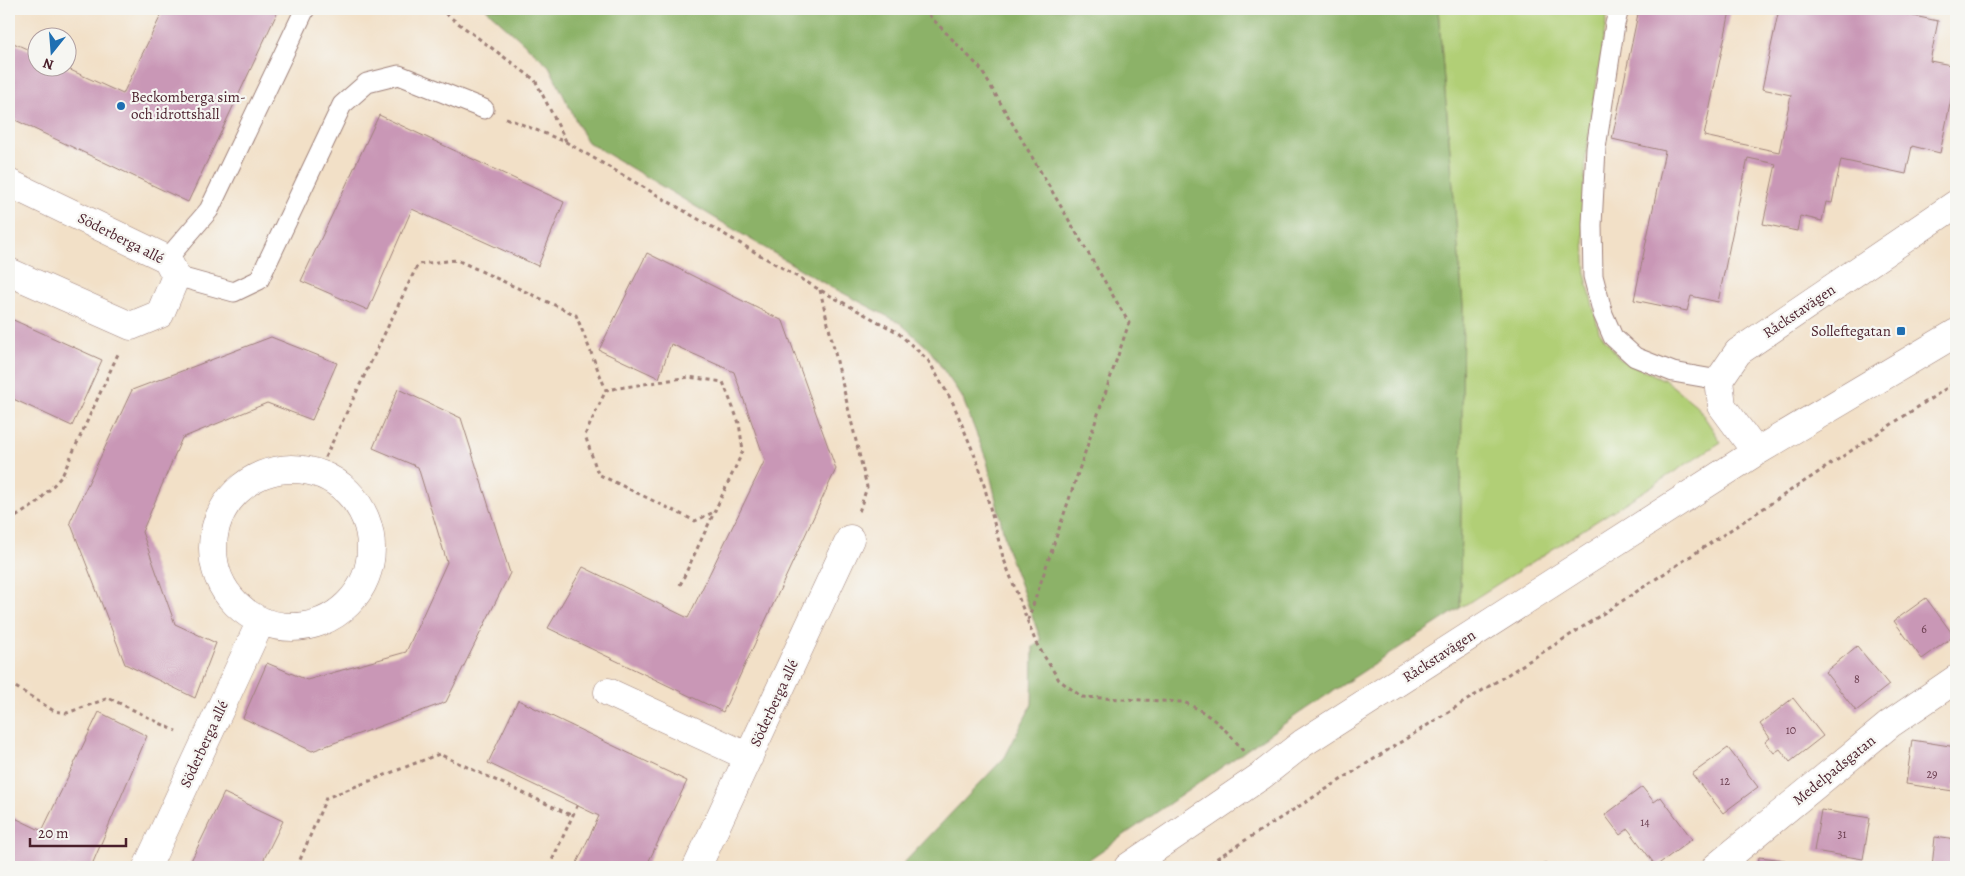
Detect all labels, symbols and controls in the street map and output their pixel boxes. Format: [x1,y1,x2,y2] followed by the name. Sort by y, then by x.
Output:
[28,28,78,78] north arrow
[41,53,56,75] text: N
[131,87,246,124] place label: Beckomberga sim- och idrottshall
[115,100,127,112] marker: Beckomberga sim- och idrottshall
[75,208,168,268] street label: Söderberga allé
[1759,279,1839,343] street label: Råckstavägen
[1811,321,1891,341] place label: Solleftegatan
[1895,325,1907,337] marker: Solleftegatan
[1921,621,1927,637] house number: 6
[1399,625,1479,687] street label: Råckstavägen
[745,656,803,750] street label: Söderberga allé
[1854,671,1860,687] house number: 8
[175,697,233,791] street label: Söderberga allé
[1786,722,1796,738] house number: 10
[1788,730,1880,810] street label: Medelpadsgatan
[1926,766,1938,782] house number: 29
[1720,773,1730,789] house number: 12
[1640,814,1650,830] house number: 14
[30,816,126,848] scale bar
[38,823,69,843] text: 20 m
[1837,826,1847,842] house number: 31

